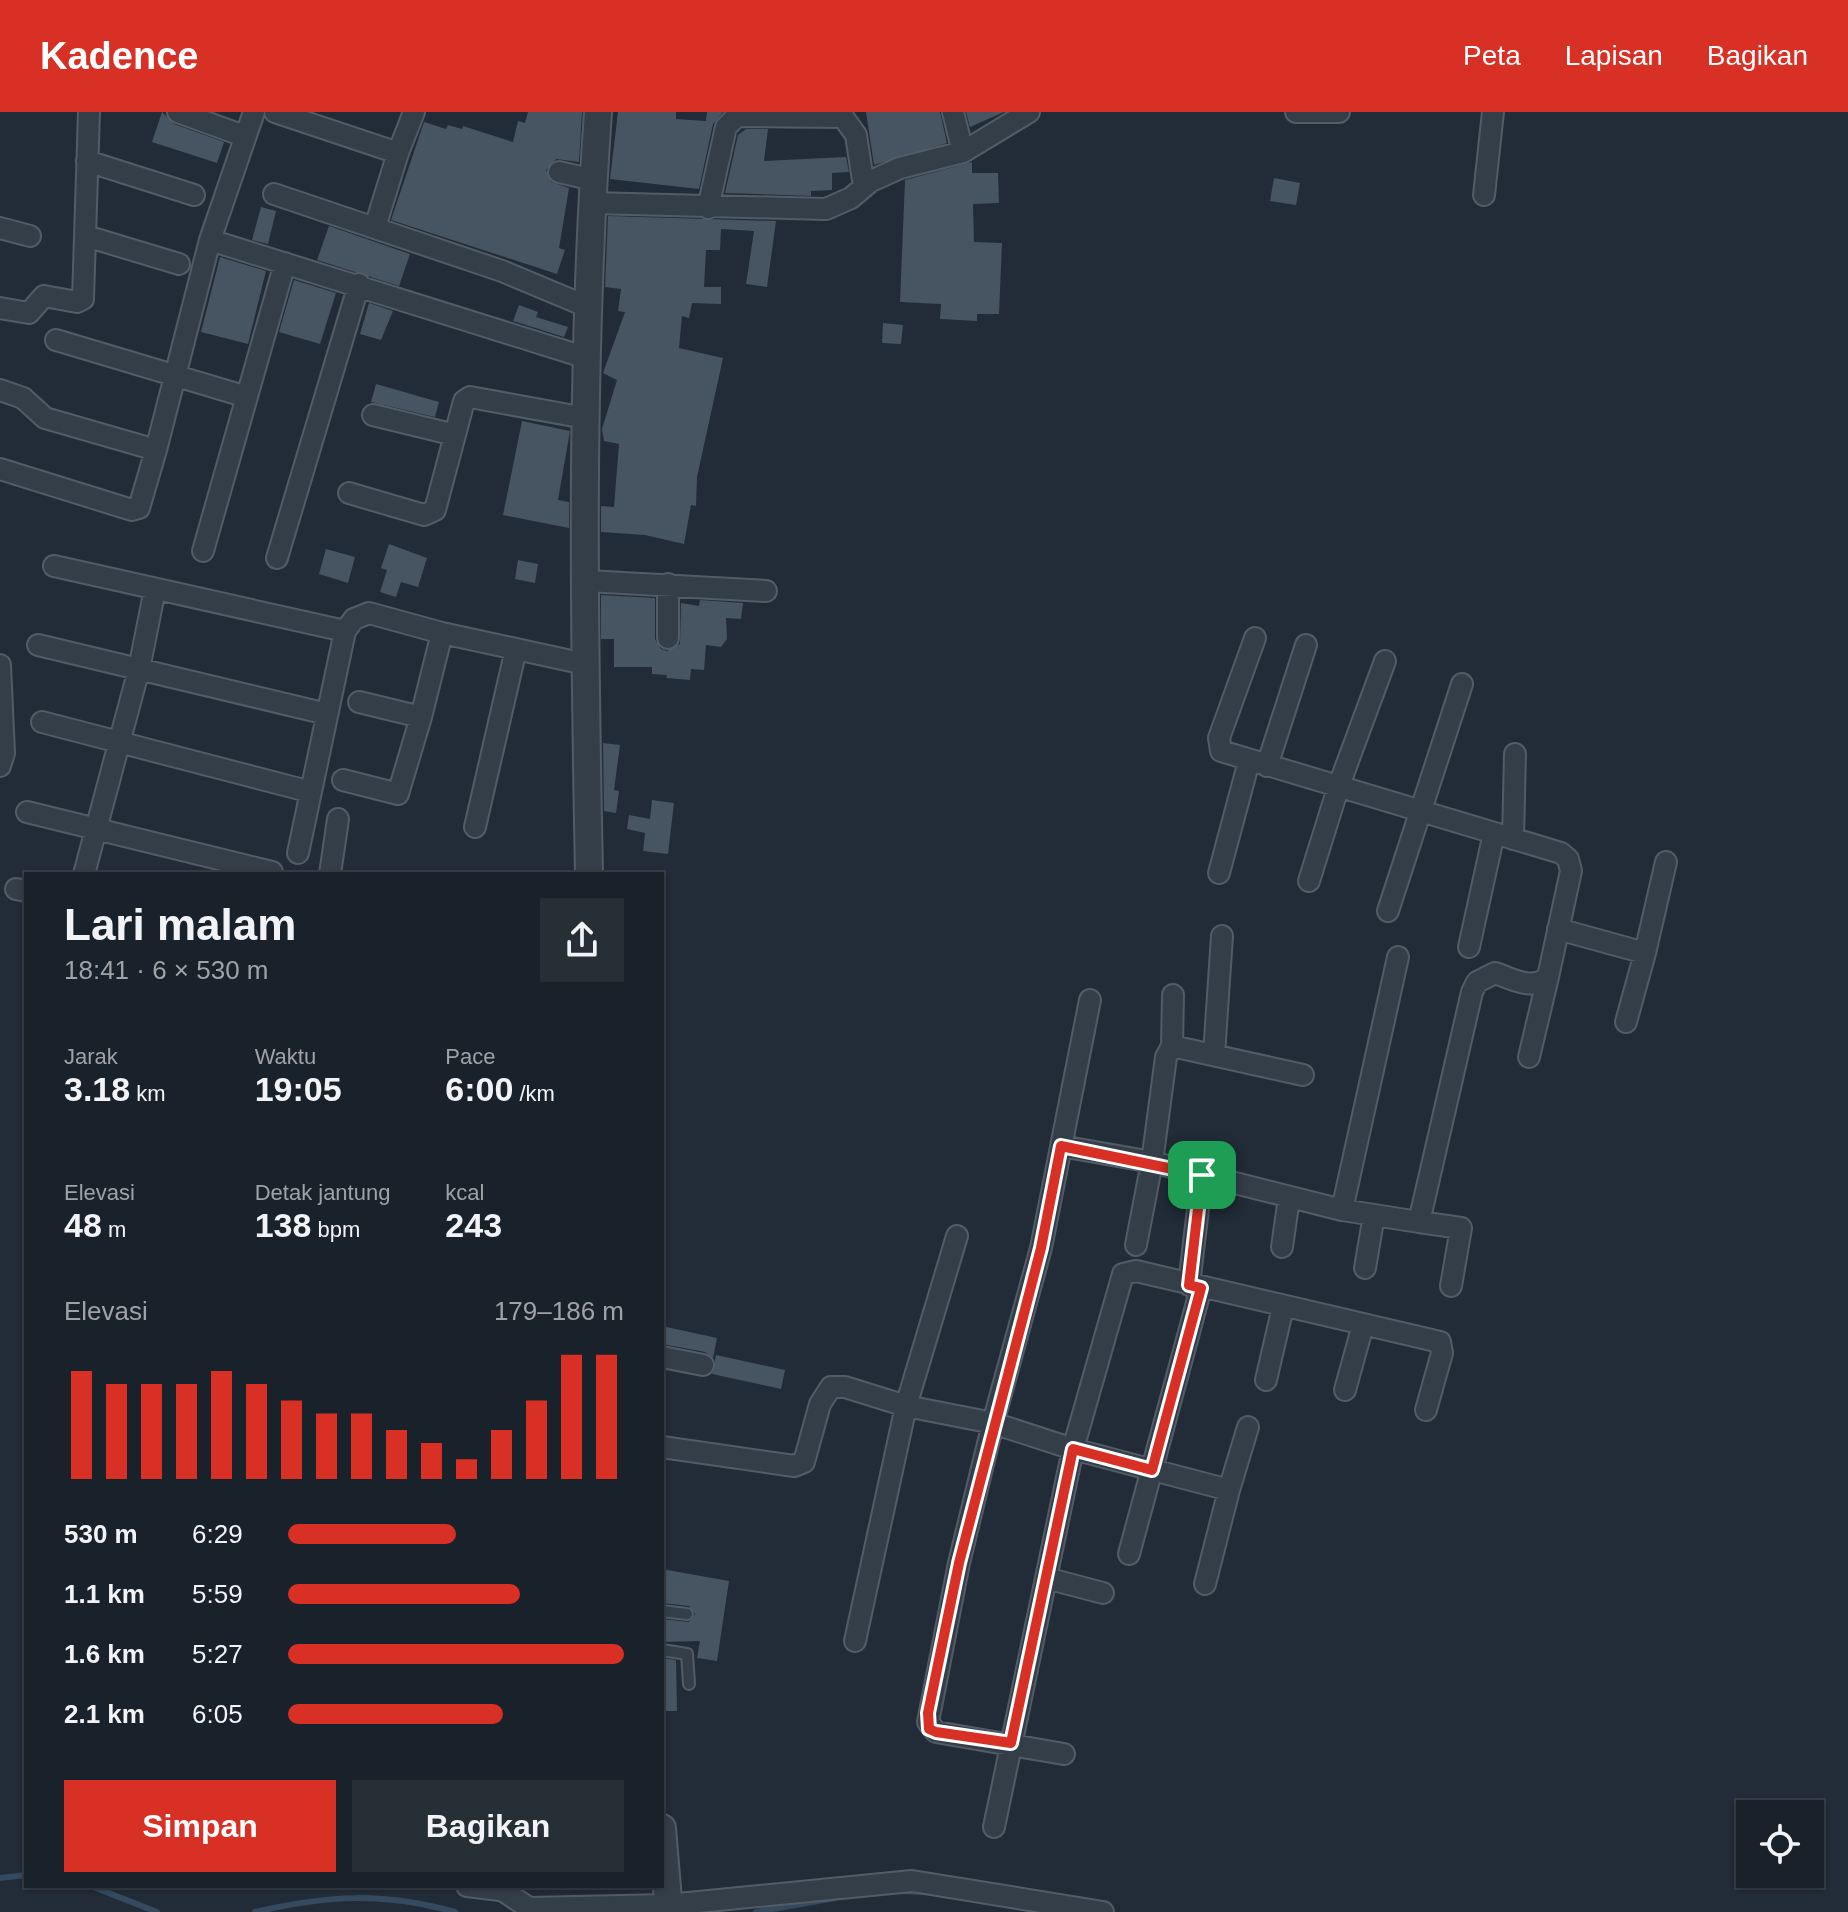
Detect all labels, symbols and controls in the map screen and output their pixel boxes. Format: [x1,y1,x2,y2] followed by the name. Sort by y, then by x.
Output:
[40,35,198,77] text: Kadence
[1463,40,1521,71] text: Peta
[1565,40,1663,71] text: Lapisan
[1707,40,1808,71] text: Bagikan
[540,898,624,982] button: share
[64,900,296,949] text: Lari malam
[64,955,269,985] text: 18:41 · 6 × 530 m
[64,1044,118,1069] text: Jarak
[255,1044,316,1069] text: Waktu
[445,1044,495,1069] text: Pace
[64,1070,130,1108] text: 3.18
[255,1070,342,1108] text: 19:05
[445,1070,513,1108] text: 6:00
[130,1081,166,1106] text: km
[513,1081,555,1106] text: /km
[1168,1141,1236,1209] pin
[1180,1153,1224,1197] icon: arrive
[64,1180,135,1205] text: Elevasi
[255,1180,390,1205] text: Detak jantung
[445,1180,484,1205] text: kcal
[64,1206,102,1244] text: 48
[255,1206,311,1244] text: 138
[445,1206,502,1244] text: 243
[102,1217,126,1242] text: m
[311,1217,360,1242] text: bpm
[64,1296,148,1326] text: Elevasi
[494,1296,624,1326] text: 179–186 m
[64,1519,138,1549] text: 530 m
[192,1519,243,1549] text: 6:29
[64,1579,145,1609] text: 1.1 km
[192,1579,243,1609] text: 5:59
[64,1639,145,1669] text: 1.6 km
[192,1639,243,1669] text: 5:27
[64,1699,145,1729] text: 2.1 km
[192,1699,243,1729] text: 6:05
[64,1780,336,1872] button: Simpan
[352,1780,624,1872] button: Bagikan
[1736,1800,1824,1888] map controls
[1736,1800,1824,1888] button: locate

